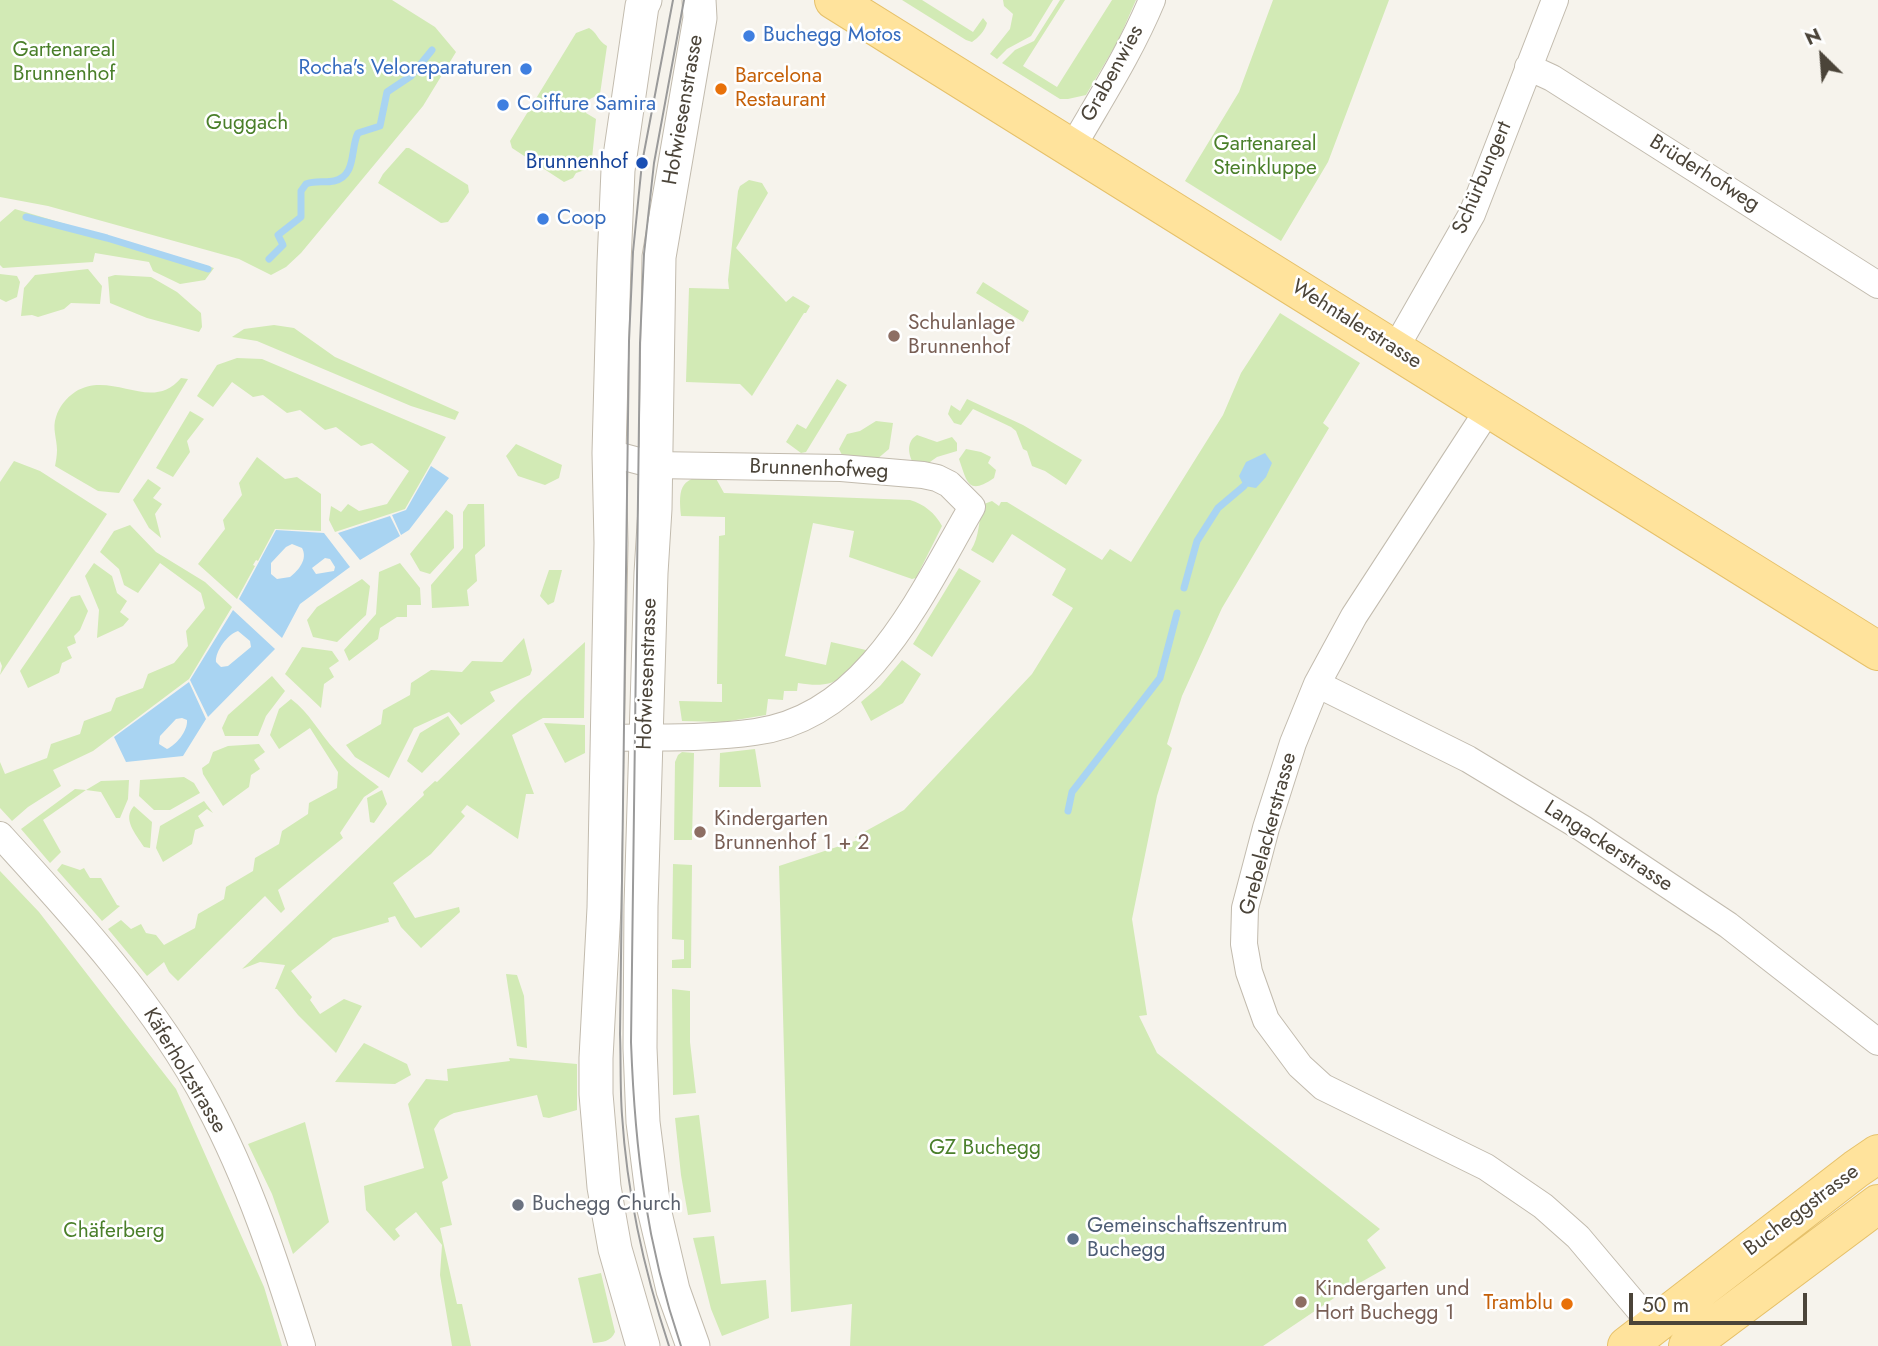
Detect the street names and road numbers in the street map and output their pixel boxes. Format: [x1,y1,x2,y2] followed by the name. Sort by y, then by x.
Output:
[1076,21,1150,127] street label: Grabenwies
[658,33,710,187] street label: Hofwiesenstrasse
[1448,118,1518,238] street label: Schürbungert
[1644,130,1764,218] street label: Brüderhofweg
[1286,275,1426,375] street label: Wehntalerstrasse
[749,455,889,485] street label: Brunnenhofweg
[633,598,663,750] street label: Hofwiesenstrasse
[1235,750,1303,918] street label: Grebelackerstrasse
[1539,796,1677,898] street label: Langackerstrasse
[137,1004,231,1138] street label: Käferholzstrasse
[1740,1160,1864,1262] street label: Bucheggstrasse

